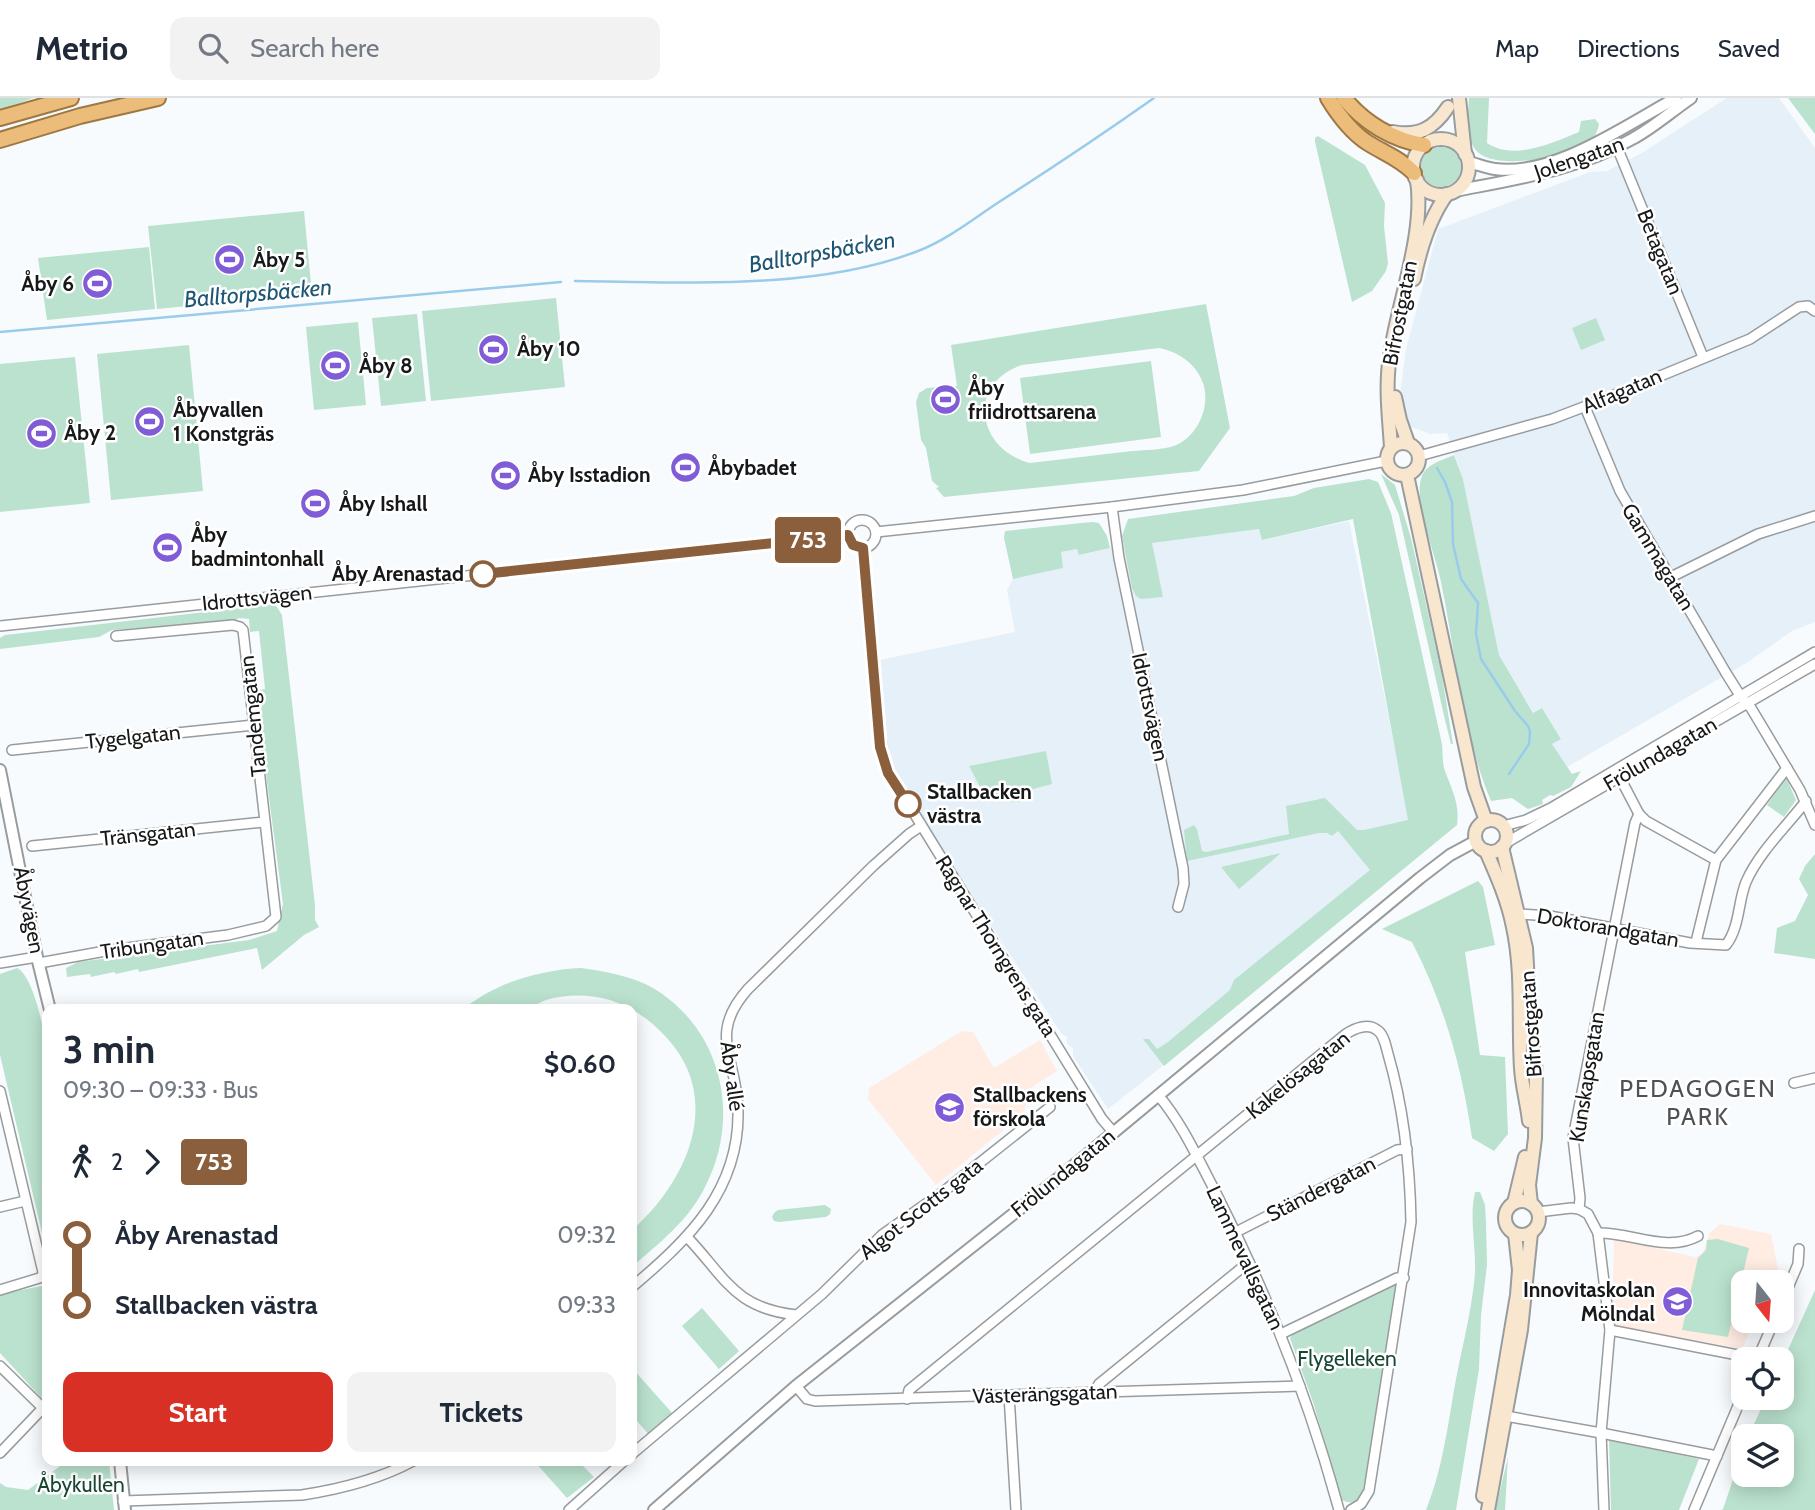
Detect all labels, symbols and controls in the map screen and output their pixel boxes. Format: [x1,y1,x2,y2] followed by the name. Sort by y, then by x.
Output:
[170,17,660,80] search box
[35,28,128,68] text: Metrio
[194,29,232,67] icon: search
[250,32,379,64] text: Search here
[1495,34,1539,63] text: Map
[1577,34,1680,63] text: Directions
[1718,34,1780,63] text: Saved
[1530,131,1627,185] street label: Jolengatan
[1632,206,1689,298] street label: Betagatan
[746,225,898,279] water label: Balltorpsbäcken
[213,243,247,277] sports icon: Åby 5
[253,246,305,272] place label: Åby 5
[1377,258,1422,368] street label: Bifrostgatan
[80,267,114,301] sports icon: Åby 6
[21,270,74,296] place label: Åby 6
[183,273,333,313] water label: Balltorpsbäcken
[477,332,511,366] sports icon: Åby 10
[517,335,580,361] place label: Åby 10
[319,349,353,383] sports icon: Åby 8
[359,352,413,378] place label: Åby 8
[1578,363,1665,418] street label: Alfagatan
[968,374,1097,424] place label: Åby friidrottsarena
[928,383,962,417] sports icon: Åby friidrottsarena
[173,396,274,446] place label: Åbyvallen 1 Konstgräs
[133,405,167,439] sports icon: Åbyvallen 1 Konstgräs
[24,416,58,450] sports icon: Åby 2
[64,419,116,445] place label: Åby 2
[668,451,702,485] sports icon: Åbybadet
[708,454,797,480] place label: Åbybadet
[488,458,522,492] sports icon: Åby Isstadion
[528,461,651,487] place label: Åby Isstadion
[299,487,333,521] sports icon: Åby Ishall
[339,490,428,516] place label: Åby Ishall
[1617,499,1700,615] street label: Gammagatan
[768,517,848,563] line badge: 753
[191,521,325,571] place label: Åby badmintonhall
[789,525,827,554] text: 753
[151,530,185,564] sports icon: Åby badmintonhall
[332,560,464,586] place label: Åby Arenastad
[470,561,496,587] marker: Åby Arenastad
[201,579,313,616] street label: Idrottsvägen
[1127,650,1174,764] street label: Idrottsvägen
[234,654,271,778] street label: Tandemgatan
[1599,711,1721,796] street label: Frölundagatan
[84,719,182,754] street label: Tygelgatan
[927,779,1032,828] place label: Stallbacken västra
[895,791,921,817] marker: Stallbacken västra
[99,816,197,851] street label: Tränsgatan
[930,851,1062,1041] street label: Ragnar Thorngrens gata
[9,864,51,956] street label: Åbyvägen
[1535,903,1681,952] street label: Doktorandgatan
[99,925,205,964] street label: Tribungatan
[1514,970,1547,1078] street label: Bifrostgatan
[1564,1010,1609,1144] street label: Kunskapsgatan
[1241,1025,1355,1124] street label: Kakelösagatan
[63,1026,155,1073] text: 3 min
[715,1039,751,1113] street label: Åby allé
[544,1048,616,1080] text: $0.60
[1619,1074,1777,1131] district label: PEDAGOGEN PARK
[63,1076,258,1104] text: 09:30 – 09:33 · Bus
[973,1082,1087,1131] place label: Stallbackens förskola
[933,1090,967,1124] school or university icon: Stallbackens förskola
[1006,1123,1120,1222] street label: Frölundagatan
[63,1143,101,1181] icon: walk
[133,1143,171,1181] icon: forward
[195,1147,233,1176] text: 753
[111,1148,123,1176] text: 2
[1262,1150,1379,1227] street label: Ständergatan
[854,1153,987,1264] street label: Algot Scotts gata
[1201,1182,1290,1334] street label: Lammevallsgatan
[115,1219,279,1251] text: Åby Arenastad
[558,1221,616,1249] text: 09:32
[1731,1270,1794,1334] north arrow
[1731,1270,1794,1487] map controls
[1523,1277,1655,1326] place label: Innovitaskolan Mölndal
[1661,1285,1695,1319] school or university icon: Innovitaskolan Mölndal
[115,1289,318,1321] text: Stallbacken västra
[557,1291,616,1319] text: 09:33
[1297,1346,1397,1371] park label: Flygelleken
[1731,1347,1794,1410] button: locate
[63,1372,333,1452] button: Start
[347,1372,616,1452] button: Tickets
[972,1378,1118,1409] street label: Västerängsgatan
[1731,1424,1794,1487] button: layers
[37,1471,125,1497] park label: Åbykullen

